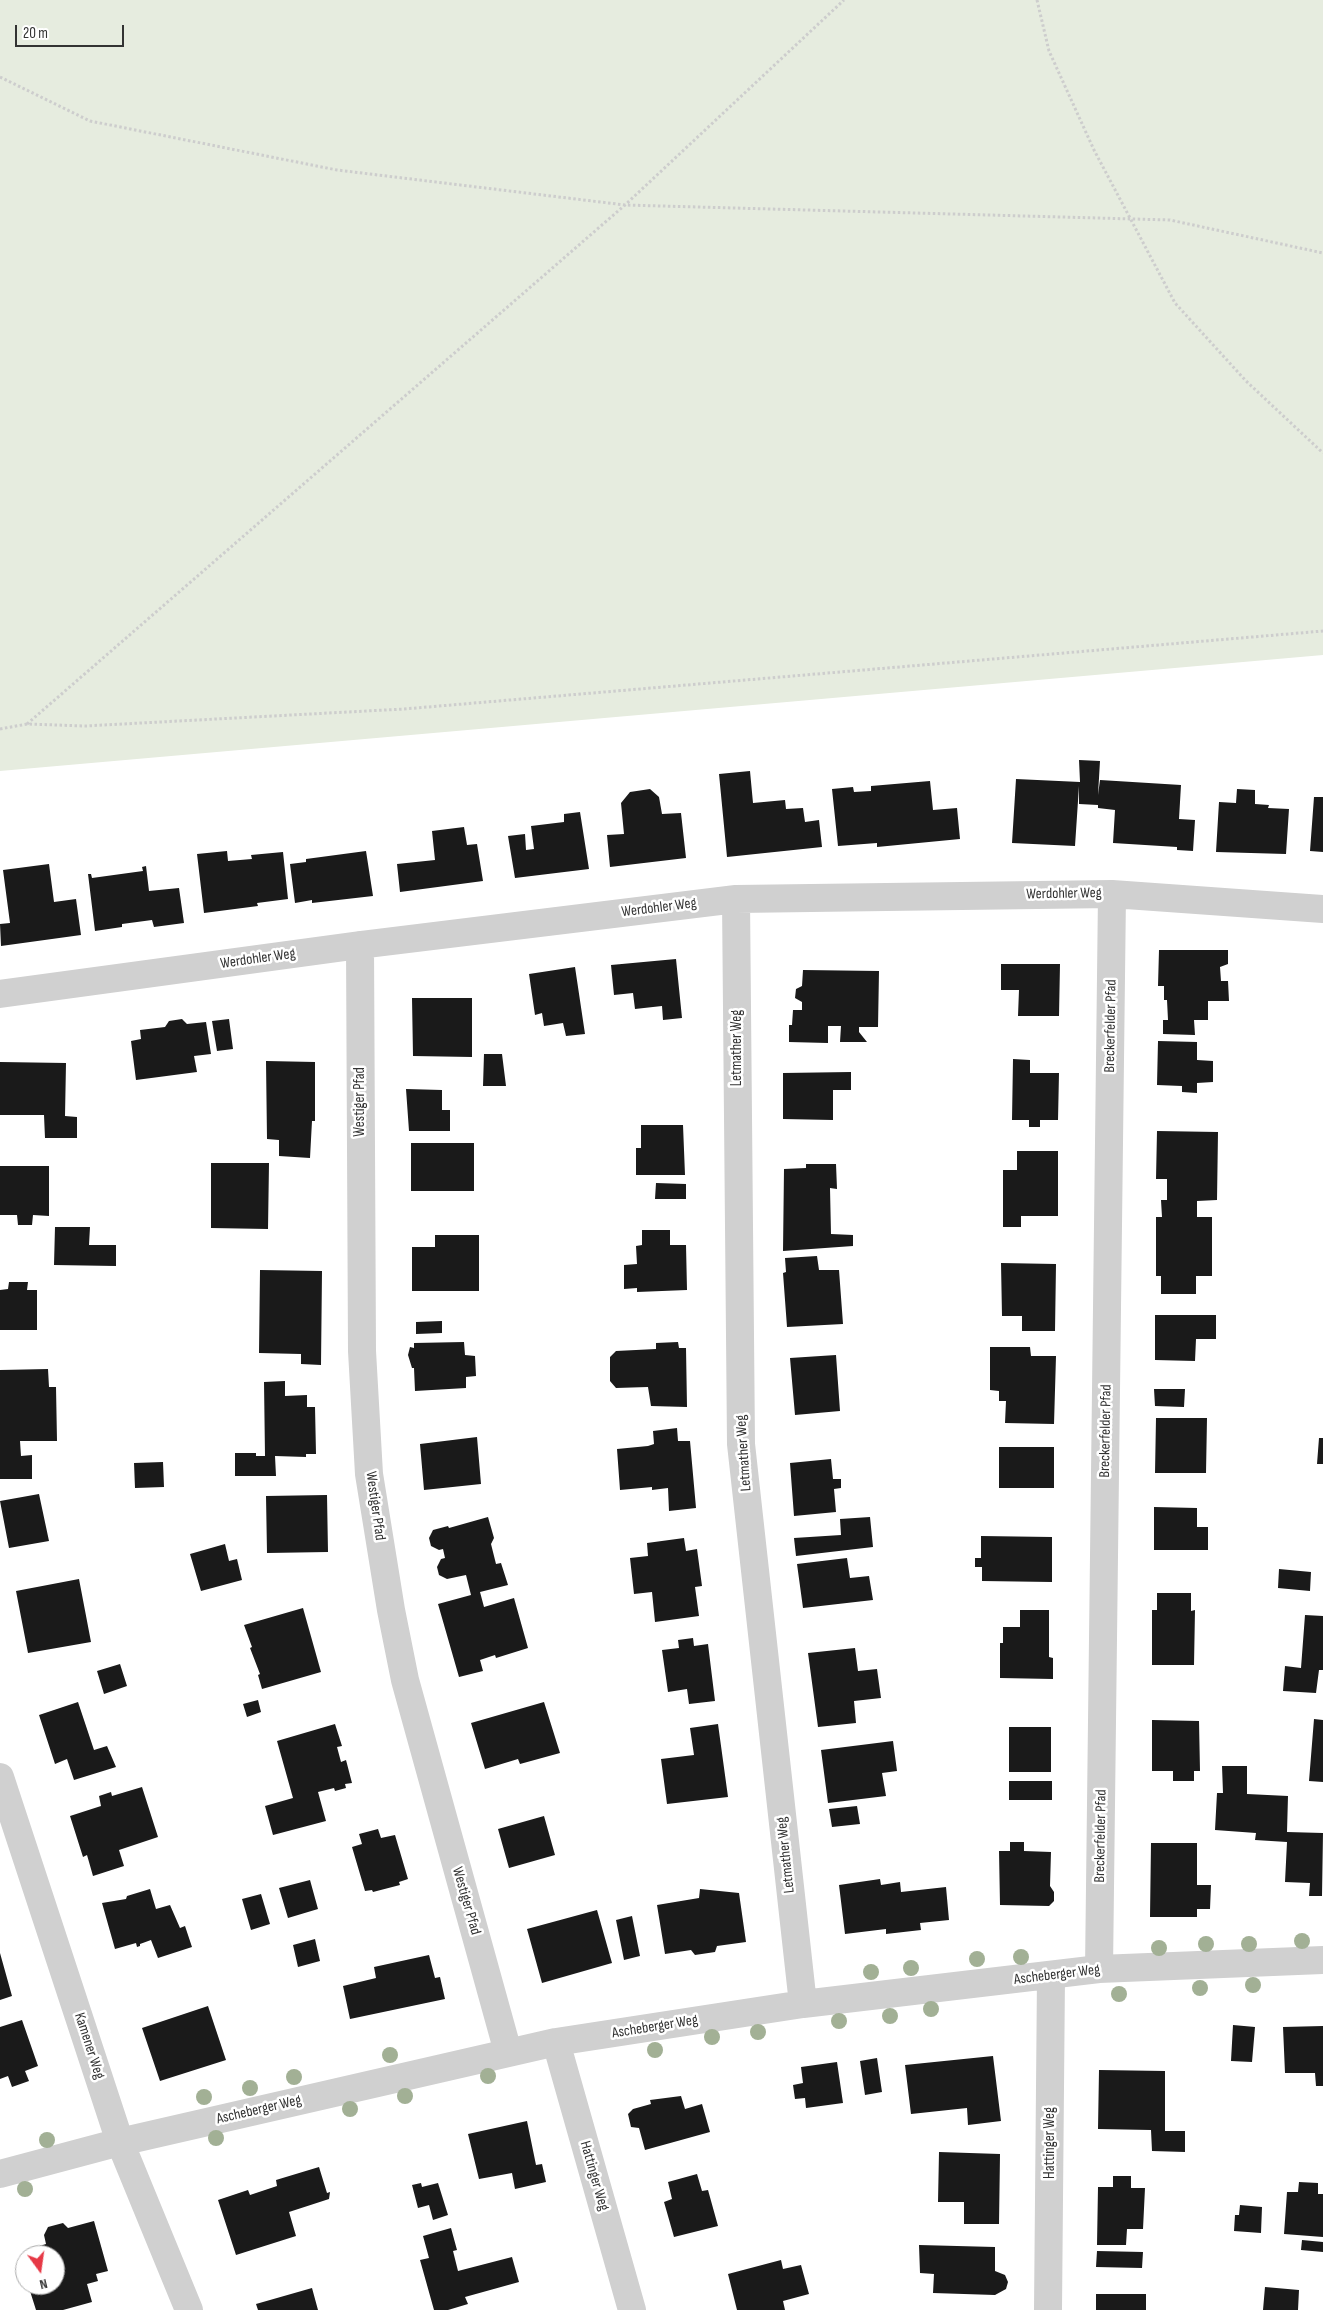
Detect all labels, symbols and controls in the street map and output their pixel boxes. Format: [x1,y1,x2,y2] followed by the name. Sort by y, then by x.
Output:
[18,15,126,47] scale bar
[23,24,48,43] text: 20 m
[1026,884,1102,904] street label: Werdohler Weg
[620,894,698,922] street label: Werdohler Weg
[219,945,297,973] street label: Werdohler Weg
[1101,979,1121,1073] street label: Breckerfelder Pfad
[728,1010,746,1086] street label: Letmather Weg
[351,1067,369,1137] street label: Westiger Pfad
[1096,1384,1116,1478] street label: Breckerfelder Pfad
[732,1414,756,1492] street label: Letmather Weg
[361,1470,389,1542] street label: Westiger Pfad
[1091,1789,1111,1883] street label: Breckerfelder Pfad
[773,1816,799,1894] street label: Letmather Weg
[448,1865,484,1937] street label: Westiger Pfad
[1013,1961,1101,1989] street label: Ascheberger Weg
[70,2011,108,2081] street label: Kamener Weg
[611,2011,699,2043] street label: Ascheberger Weg
[215,2091,303,2129] street label: Ascheberger Weg
[1041,2107,1059,2179] street label: Hattinger Weg
[575,2139,613,2213] street label: Hattinger Weg
[15,2245,65,2295] north arrow
[38,2275,49,2293] text: N

